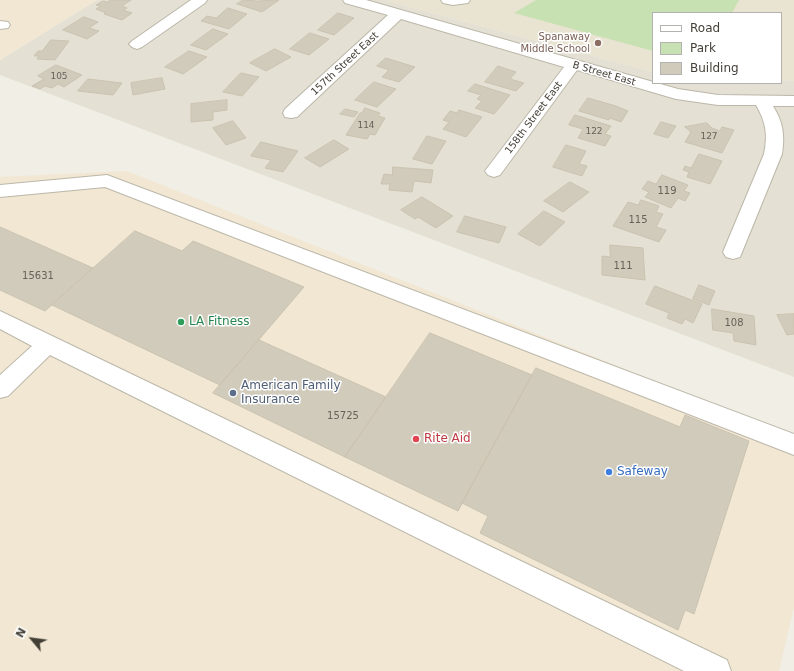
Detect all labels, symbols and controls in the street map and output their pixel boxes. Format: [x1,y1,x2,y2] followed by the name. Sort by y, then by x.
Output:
[652,12,782,84] legend
[690,21,720,35] text: Road
[309,30,381,98] street label: 157th Street East
[521,31,590,54] place label: Spanaway Middle School
[593,38,603,48] marker: Spanaway Middle School
[690,41,716,55] text: Park
[571,59,637,89] street label: B Street East
[690,61,739,75] text: Building
[50,72,68,82] house number: 105
[503,79,565,157] street label: 158th Street East
[357,121,375,131] house number: 114
[585,127,603,137] house number: 122
[700,132,718,142] house number: 127
[657,185,677,197] house number: 119
[628,214,648,226] house number: 115
[613,260,633,272] house number: 111
[22,270,54,282] house number: 15631
[189,315,250,329] place label: LA Fitness
[176,317,186,327] marker: LA Fitness
[724,317,744,329] house number: 108
[241,379,341,407] place label: American Family Insurance
[228,388,238,398] marker: American Family Insurance
[327,410,359,422] house number: 15725
[424,432,471,446] place label: Rite Aid
[411,434,421,444] marker: Rite Aid
[617,465,668,479] place label: Safeway
[604,467,614,477] marker: Safeway
[12,619,52,659] north arrow
[13,626,29,640] text: N

